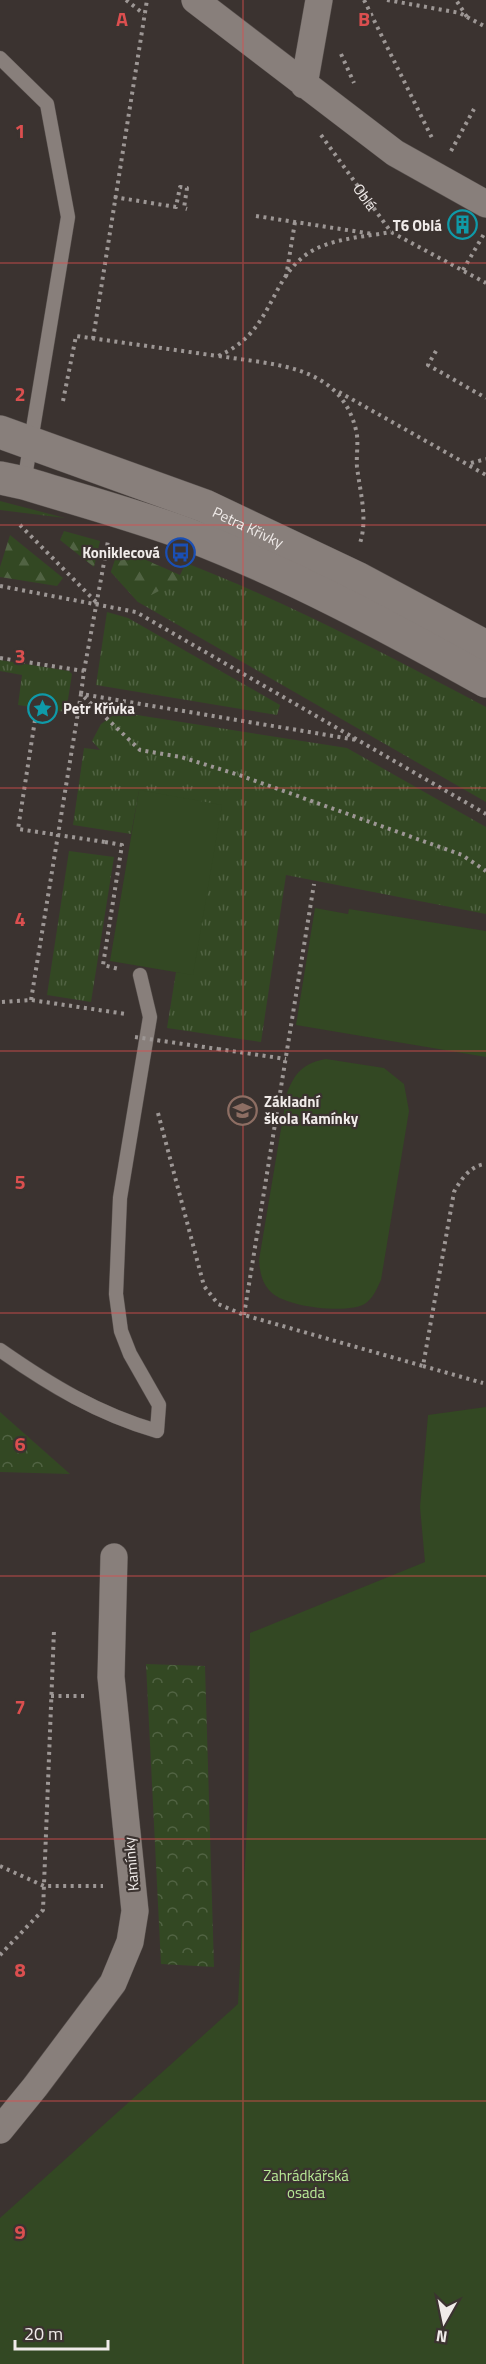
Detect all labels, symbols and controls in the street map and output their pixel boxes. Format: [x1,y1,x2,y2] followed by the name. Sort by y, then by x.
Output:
[116,3,128,34] text: A
[358,3,370,34] text: B
[14,115,26,146] text: 1
[348,178,384,215] street label: Oblá
[447,209,479,241] building icon: T6 Oblá
[393,214,442,237] place label: T6 Oblá
[14,378,26,409] text: 2
[209,500,288,553] street label: Petra Křivky
[165,536,197,568] bus stop icon: Koniklecová
[82,541,160,564] place label: Koniklecová
[14,640,26,671] text: 3
[26,692,58,724] place icon: Petr Křívka
[63,697,135,720] place label: Petr Křívka
[14,903,26,934] text: 4
[264,1090,359,1130] place label: Základní škola Kamínky
[227,1094,259,1126] school or university icon: Základní škola Kamínky
[14,1166,26,1197] text: 5
[14,1428,26,1459] text: 6
[14,1691,26,1722] text: 7
[117,1836,145,1892] street label: Kamínky
[14,1954,26,1985] text: 8
[263,2164,349,2204] park label: Zahrádkářská osada
[14,2216,26,2247] text: 9
[414,2292,474,2352] north arrow
[15,2313,108,2351] scale bar
[24,2320,63,2347] text: 20 m
[434,2324,449,2350] text: N

